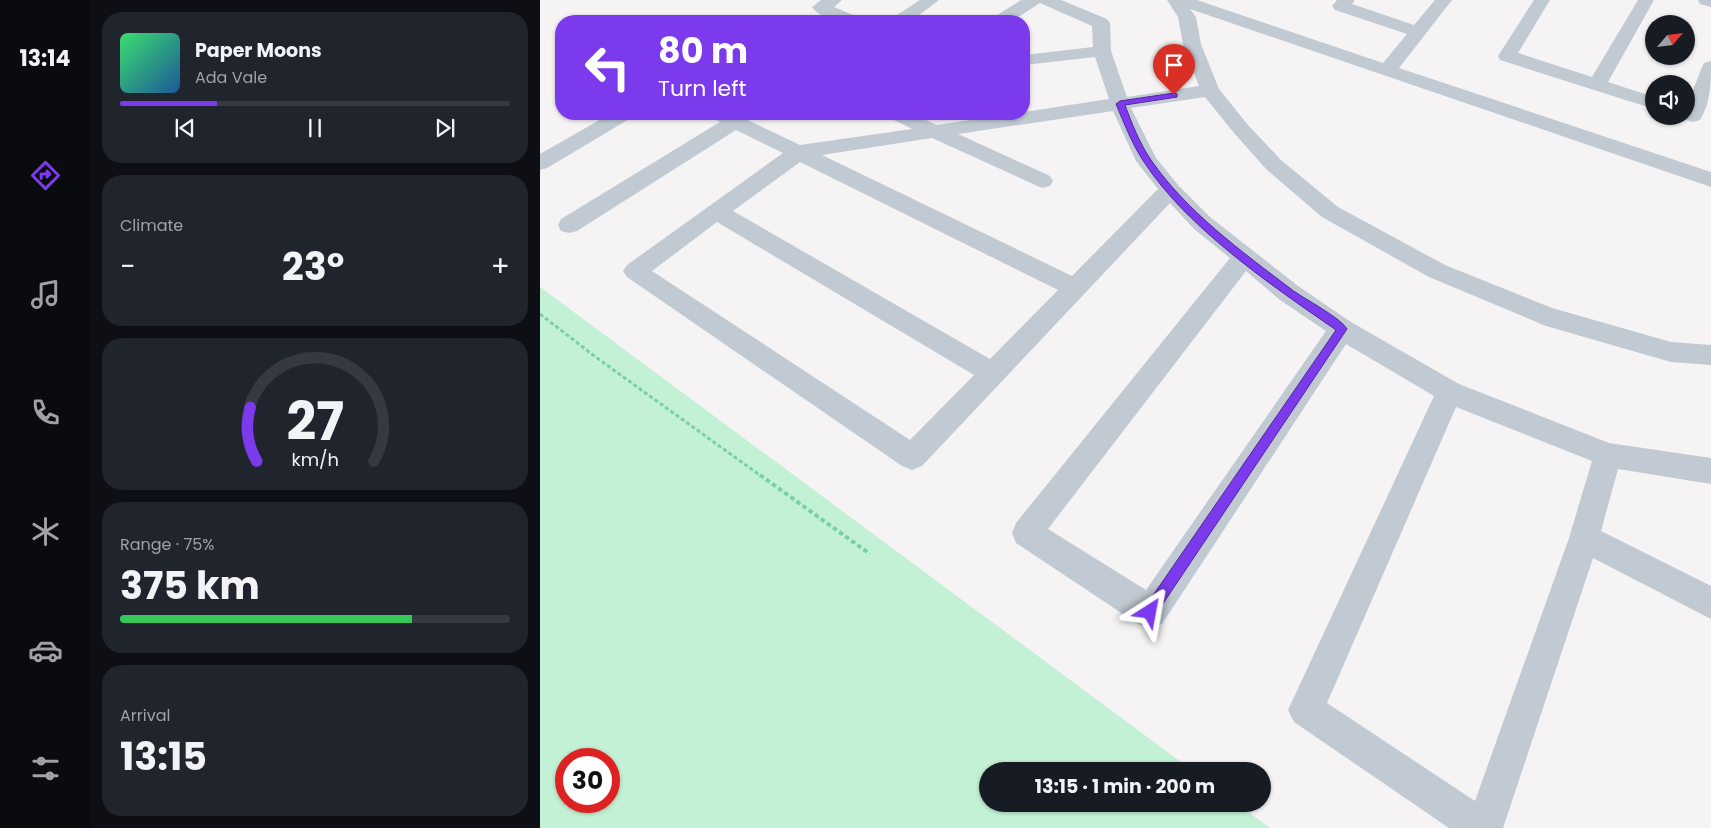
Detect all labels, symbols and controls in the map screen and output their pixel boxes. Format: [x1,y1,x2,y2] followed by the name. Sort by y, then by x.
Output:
[1645,15,1695,65] north arrow
[1645,15,1695,125] map controls
[658,26,748,75] text: 80 m
[575,35,640,100] icon: left
[195,37,322,64] text: Paper Moons
[20,43,71,74] text: 13:14
[1153,44,1195,95] pin
[1160,51,1188,79] icon: arrive
[195,66,267,89] text: Ada Vale
[658,73,746,104] text: Turn left
[1645,75,1695,125] button: sound
[171,114,199,142] icon: previous
[301,114,329,142] icon: pause
[431,114,459,142] icon: next
[28,158,63,193] icon: directions
[120,214,183,237] text: Climate
[282,240,344,293] text: 23°
[120,247,135,286] text: −
[491,247,510,286] text: +
[28,277,63,312] icon: music
[286,385,344,458] text: 27
[28,395,63,430] icon: phone
[291,447,339,472] text: km/h
[28,514,63,549] icon: climate
[120,533,214,556] text: Range · 75%
[120,559,260,612] text: 375 km
[1123,585,1175,637] position arrow
[28,633,63,668] icon: car
[120,704,170,727] text: Arrival
[120,730,207,783] text: 13:15
[555,748,620,813] speed limit sign: 30
[28,751,63,786] icon: filters
[1035,773,1215,800] text: 13:15 · 1 min · 200 m

